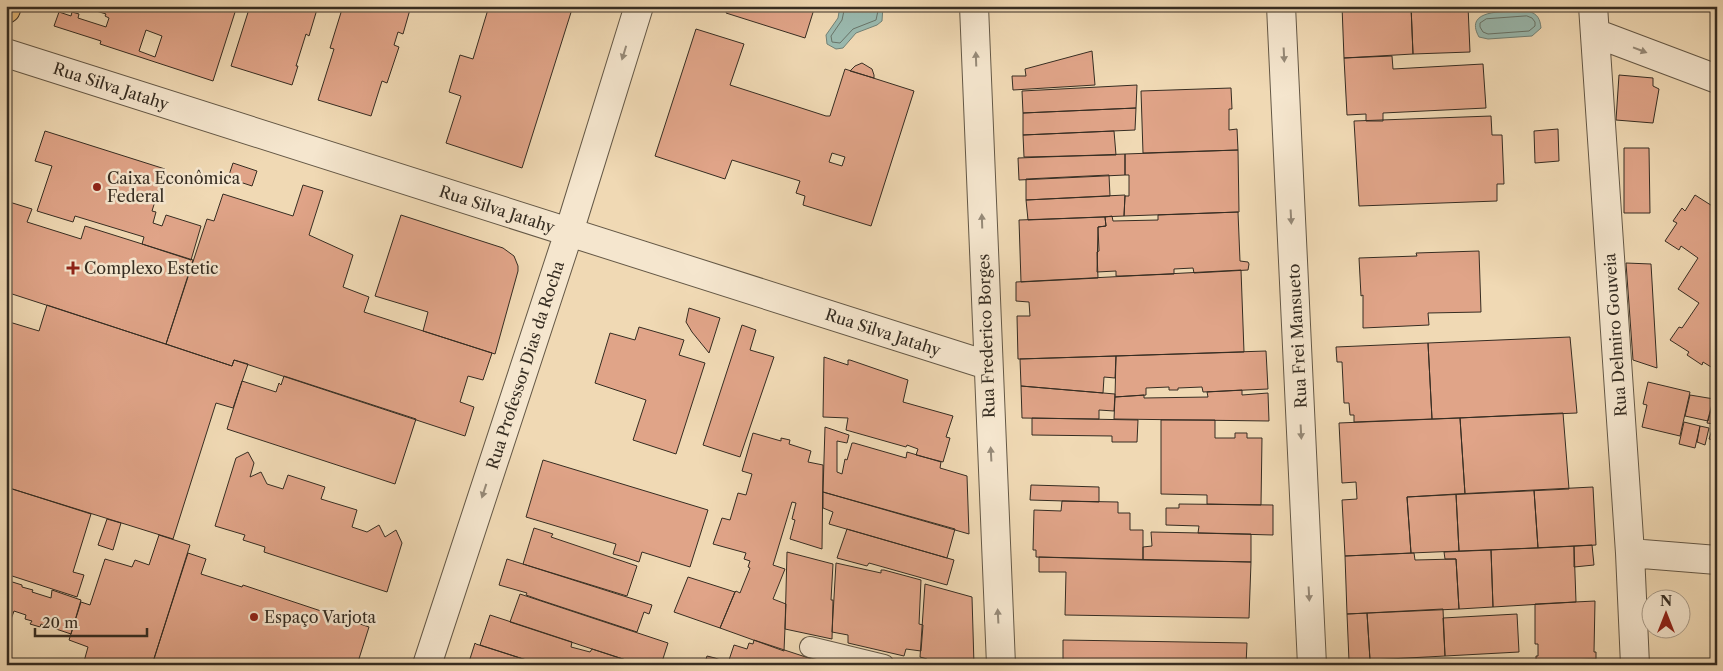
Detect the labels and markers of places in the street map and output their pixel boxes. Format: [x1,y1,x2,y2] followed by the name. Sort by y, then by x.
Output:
[107,168,241,206] place label: Caixa Econômica Federal
[91,181,103,193] marker: Caixa Econômica Federal
[84,258,218,278] place label: Complexo Estetic
[66,261,80,275] marker: Complexo Estetic
[264,607,377,627] place label: Espaço Varjota
[248,611,260,623] marker: Espaço Varjota

